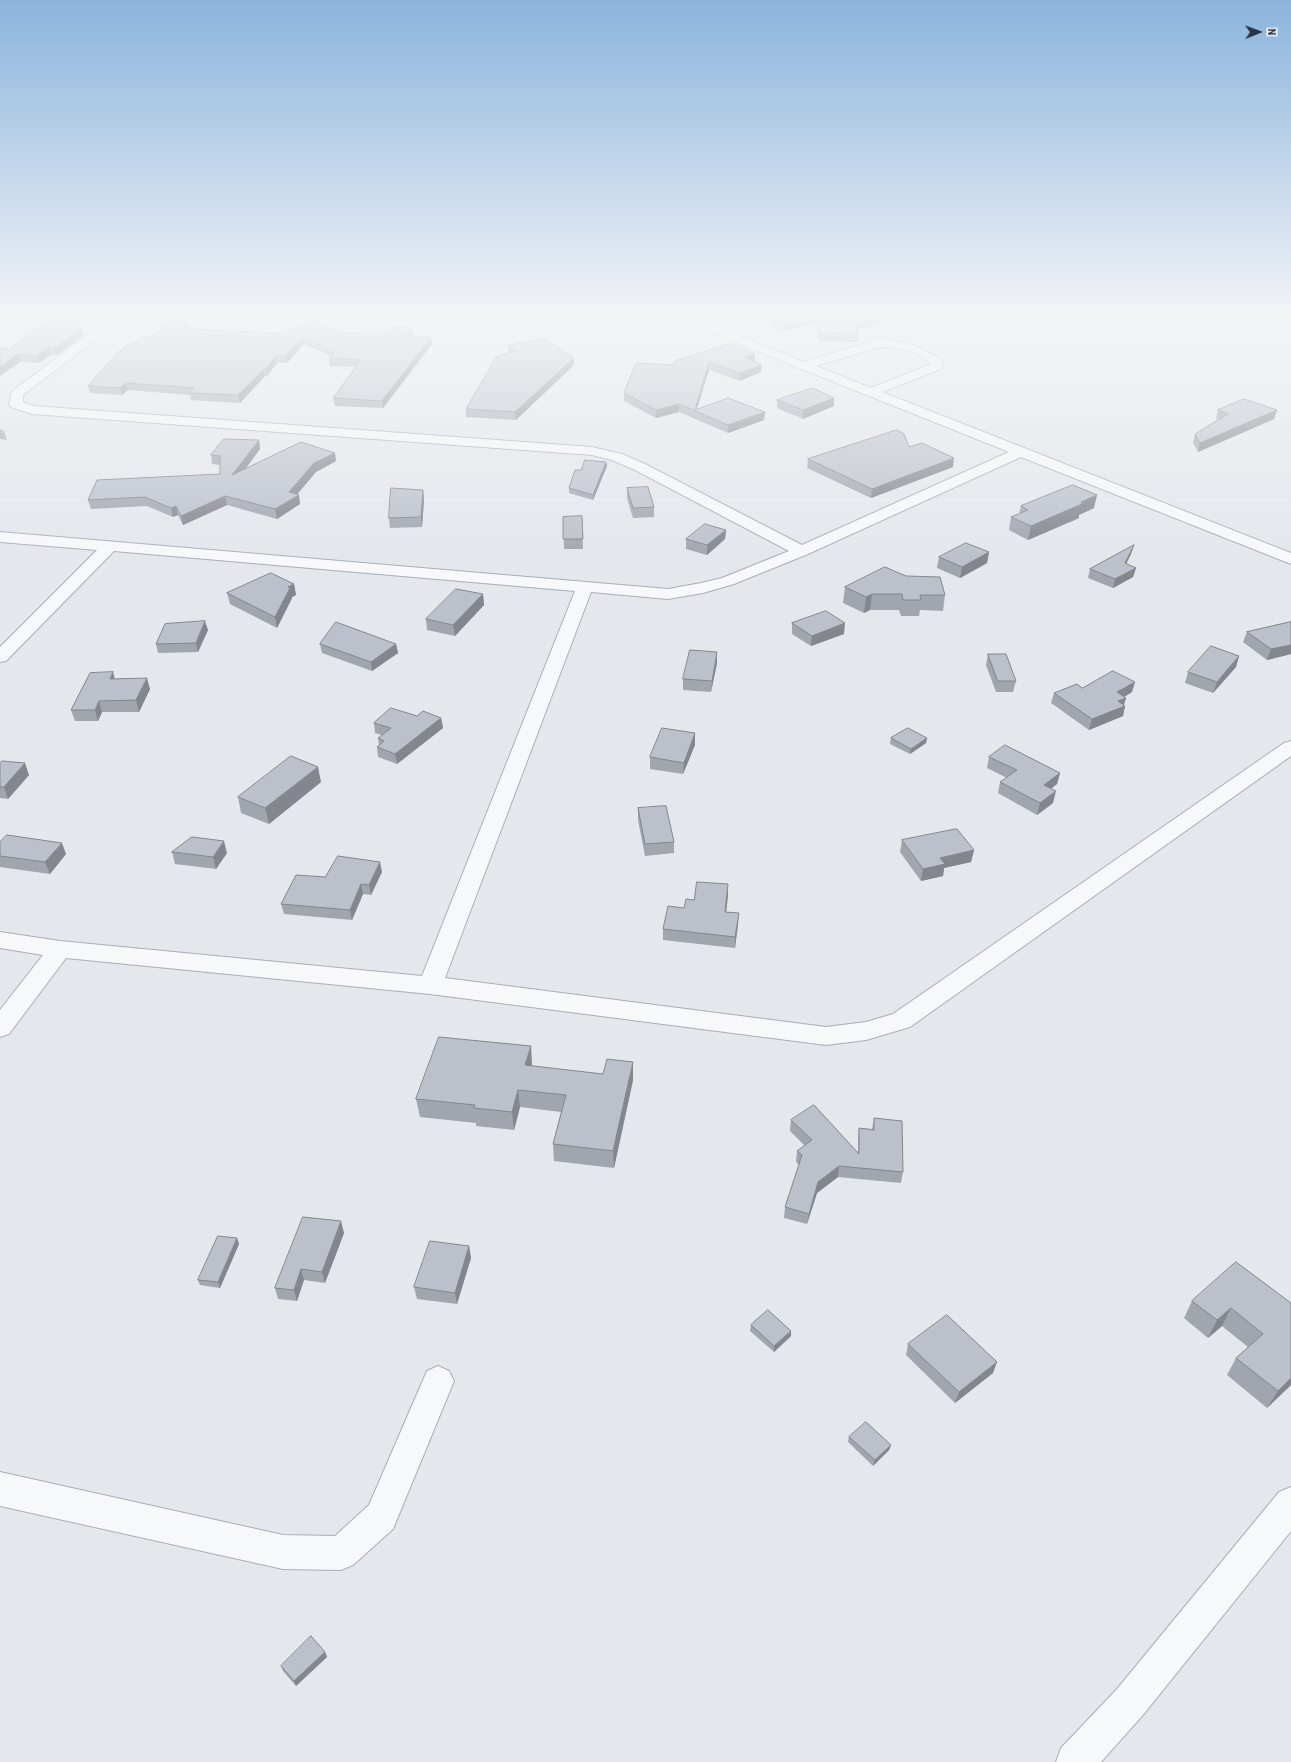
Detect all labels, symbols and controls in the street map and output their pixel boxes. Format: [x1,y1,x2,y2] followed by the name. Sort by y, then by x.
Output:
[1239,12,1279,52] north arrow
[1265,28,1278,35] text: N

